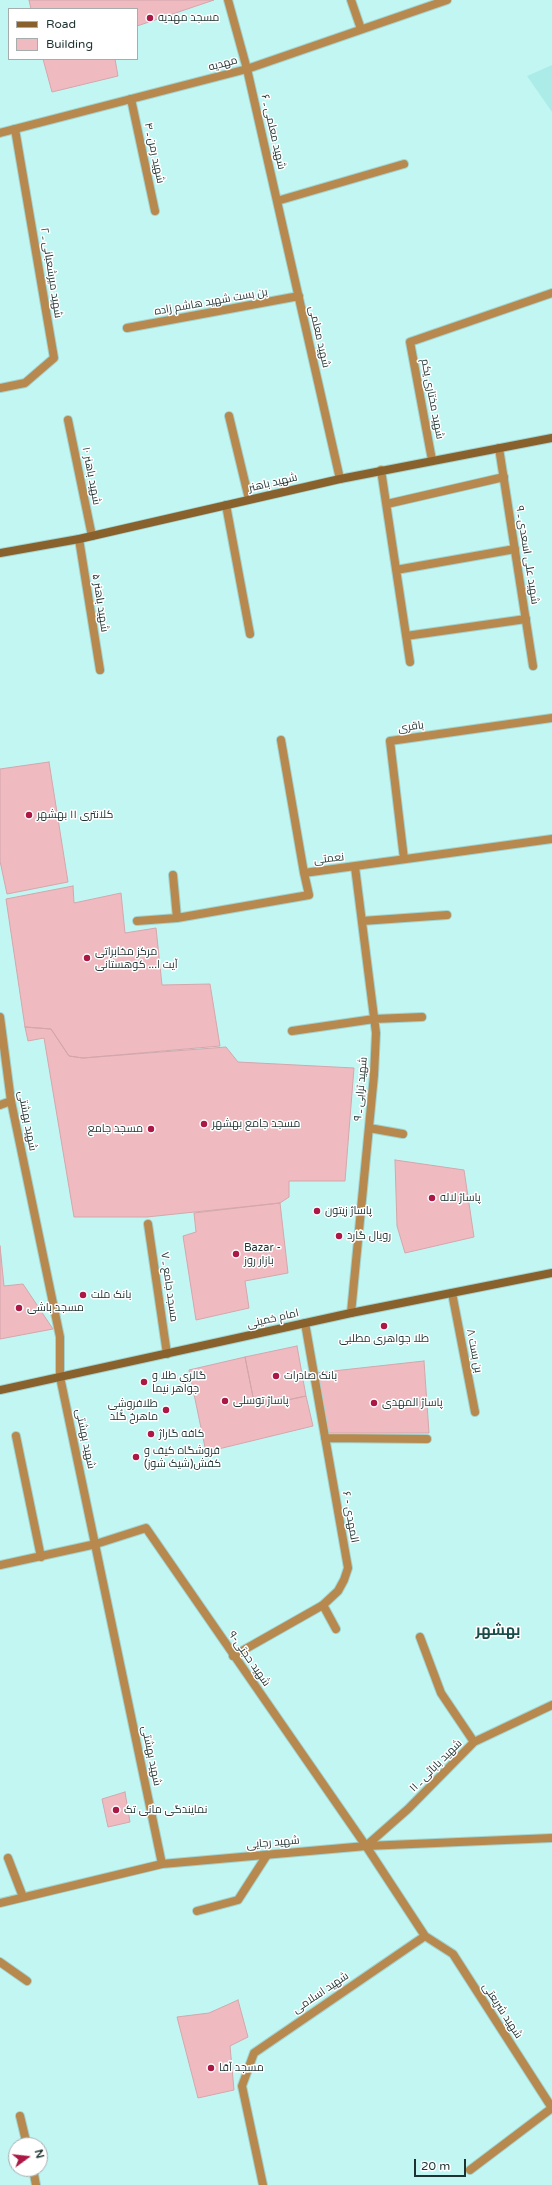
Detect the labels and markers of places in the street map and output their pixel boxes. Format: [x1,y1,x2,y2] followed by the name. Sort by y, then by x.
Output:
[158,11,219,25] place label: مسجد مهدیه
[145,13,155,23] marker: مسجد مهدیه
[37,808,113,822] place label: کلانتری ۱۱ بهشهر
[24,810,34,820] marker: کلانتری ۱۱ بهشهر
[95,945,178,971] place label: مرکز مخابراتی آیت ا... کوهستانی
[82,953,92,963] marker: مرکز مخابراتی آیت ا... کوهستانی
[212,1117,300,1131] place label: مسجد جامع بهشهر
[199,1119,209,1129] marker: مسجد جامع بهشهر
[88,1122,143,1136] place label: مسجد جامع
[146,1124,156,1134] marker: مسجد جامع
[440,1191,481,1205] place label: پاساژ لاله
[427,1193,437,1203] marker: پاساژ لاله
[325,1204,372,1218] place label: پاساژ زیتون
[312,1206,322,1216] marker: پاساژ زیتون
[347,1229,391,1243] place label: رویال گارد
[334,1231,344,1241] marker: رویال گارد
[244,1241,281,1267] place label: Bazar - بازار روز
[231,1249,241,1259] marker: Bazar - بازار روز
[91,1288,131,1302] place label: بانک ملت
[78,1290,88,1300] marker: بانک ملت
[27,1301,84,1315] place label: مسجد باشی
[14,1303,24,1313] marker: مسجد باشی
[379,1321,389,1331] marker: طلا جواهری مطلبی
[339,1332,429,1346] place label: طلا جواهری مطلبی
[152,1369,206,1395] place label: گالري طلا و جواهر نيما
[284,1369,337,1383] place label: بانک صادرات
[271,1371,281,1381] marker: بانک صادرات
[139,1377,149,1387] marker: گالري طلا و جواهر نيما
[233,1394,289,1408] place label: پاساژ توسلی
[220,1396,230,1406] marker: پاساژ توسلی
[382,1396,443,1410] place label: پاساژ المهدی
[108,1397,158,1423] place label: طلافروشی ماهرخ گُلد
[369,1398,379,1408] marker: پاساژ المهدی
[161,1405,171,1415] marker: طلافروشی ماهرخ گُلد
[159,1427,204,1441] place label: کافه گاراژ
[146,1429,156,1439] marker: کافه گاراژ
[144,1444,221,1470] place label: فروشگاه کیف و کفش(شیک شوز)
[131,1452,141,1462] marker: فروشگاه کیف و کفش(شیک شوز)
[124,1803,207,1817] place label: نمایندگی مانی تک
[111,1805,121,1815] marker: نمایندگی مانی تک
[219,2061,264,2075] place label: مسجد آقا
[206,2063,216,2073] marker: مسجد آقا

